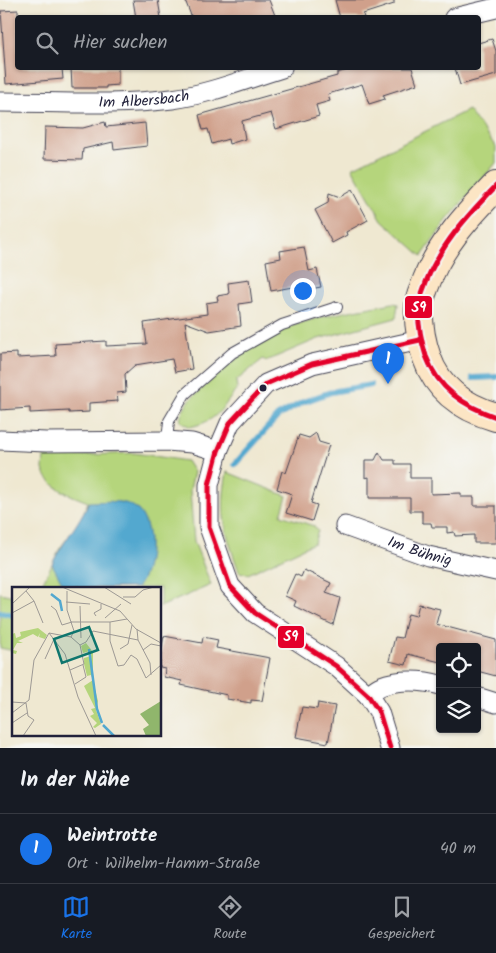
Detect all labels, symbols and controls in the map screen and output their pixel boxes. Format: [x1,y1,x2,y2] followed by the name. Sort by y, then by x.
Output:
[15,15,481,70] search box
[73,28,167,58] text: Hier suchen
[33,29,61,57] icon: search
[98,84,191,115] street label: Im Albersbach
[290,278,316,304] your location
[404,295,433,319] line badge: S9
[412,297,426,319] text: S9
[372,343,404,384] pin: 1
[258,383,268,393] unlabelled marker
[384,530,454,573] street label: Im Bühnig
[12,587,161,736] inset map
[277,625,305,649] line badge: S9
[284,626,298,648] text: S9
[436,643,481,733] map controls
[436,643,481,688] button: locate
[436,688,481,733] button: layers
[20,764,130,797] text: In der Nähe
[67,821,157,851] text: Weintrotte
[34,836,38,861] text: 1
[440,836,476,861] text: 40 m
[67,851,260,876] text: Ort · Wilhelm-Hamm-Straße
[61,893,92,945] tab: Karte
[213,893,246,945] tab: Route
[368,893,435,945] tab: Gespeichert

